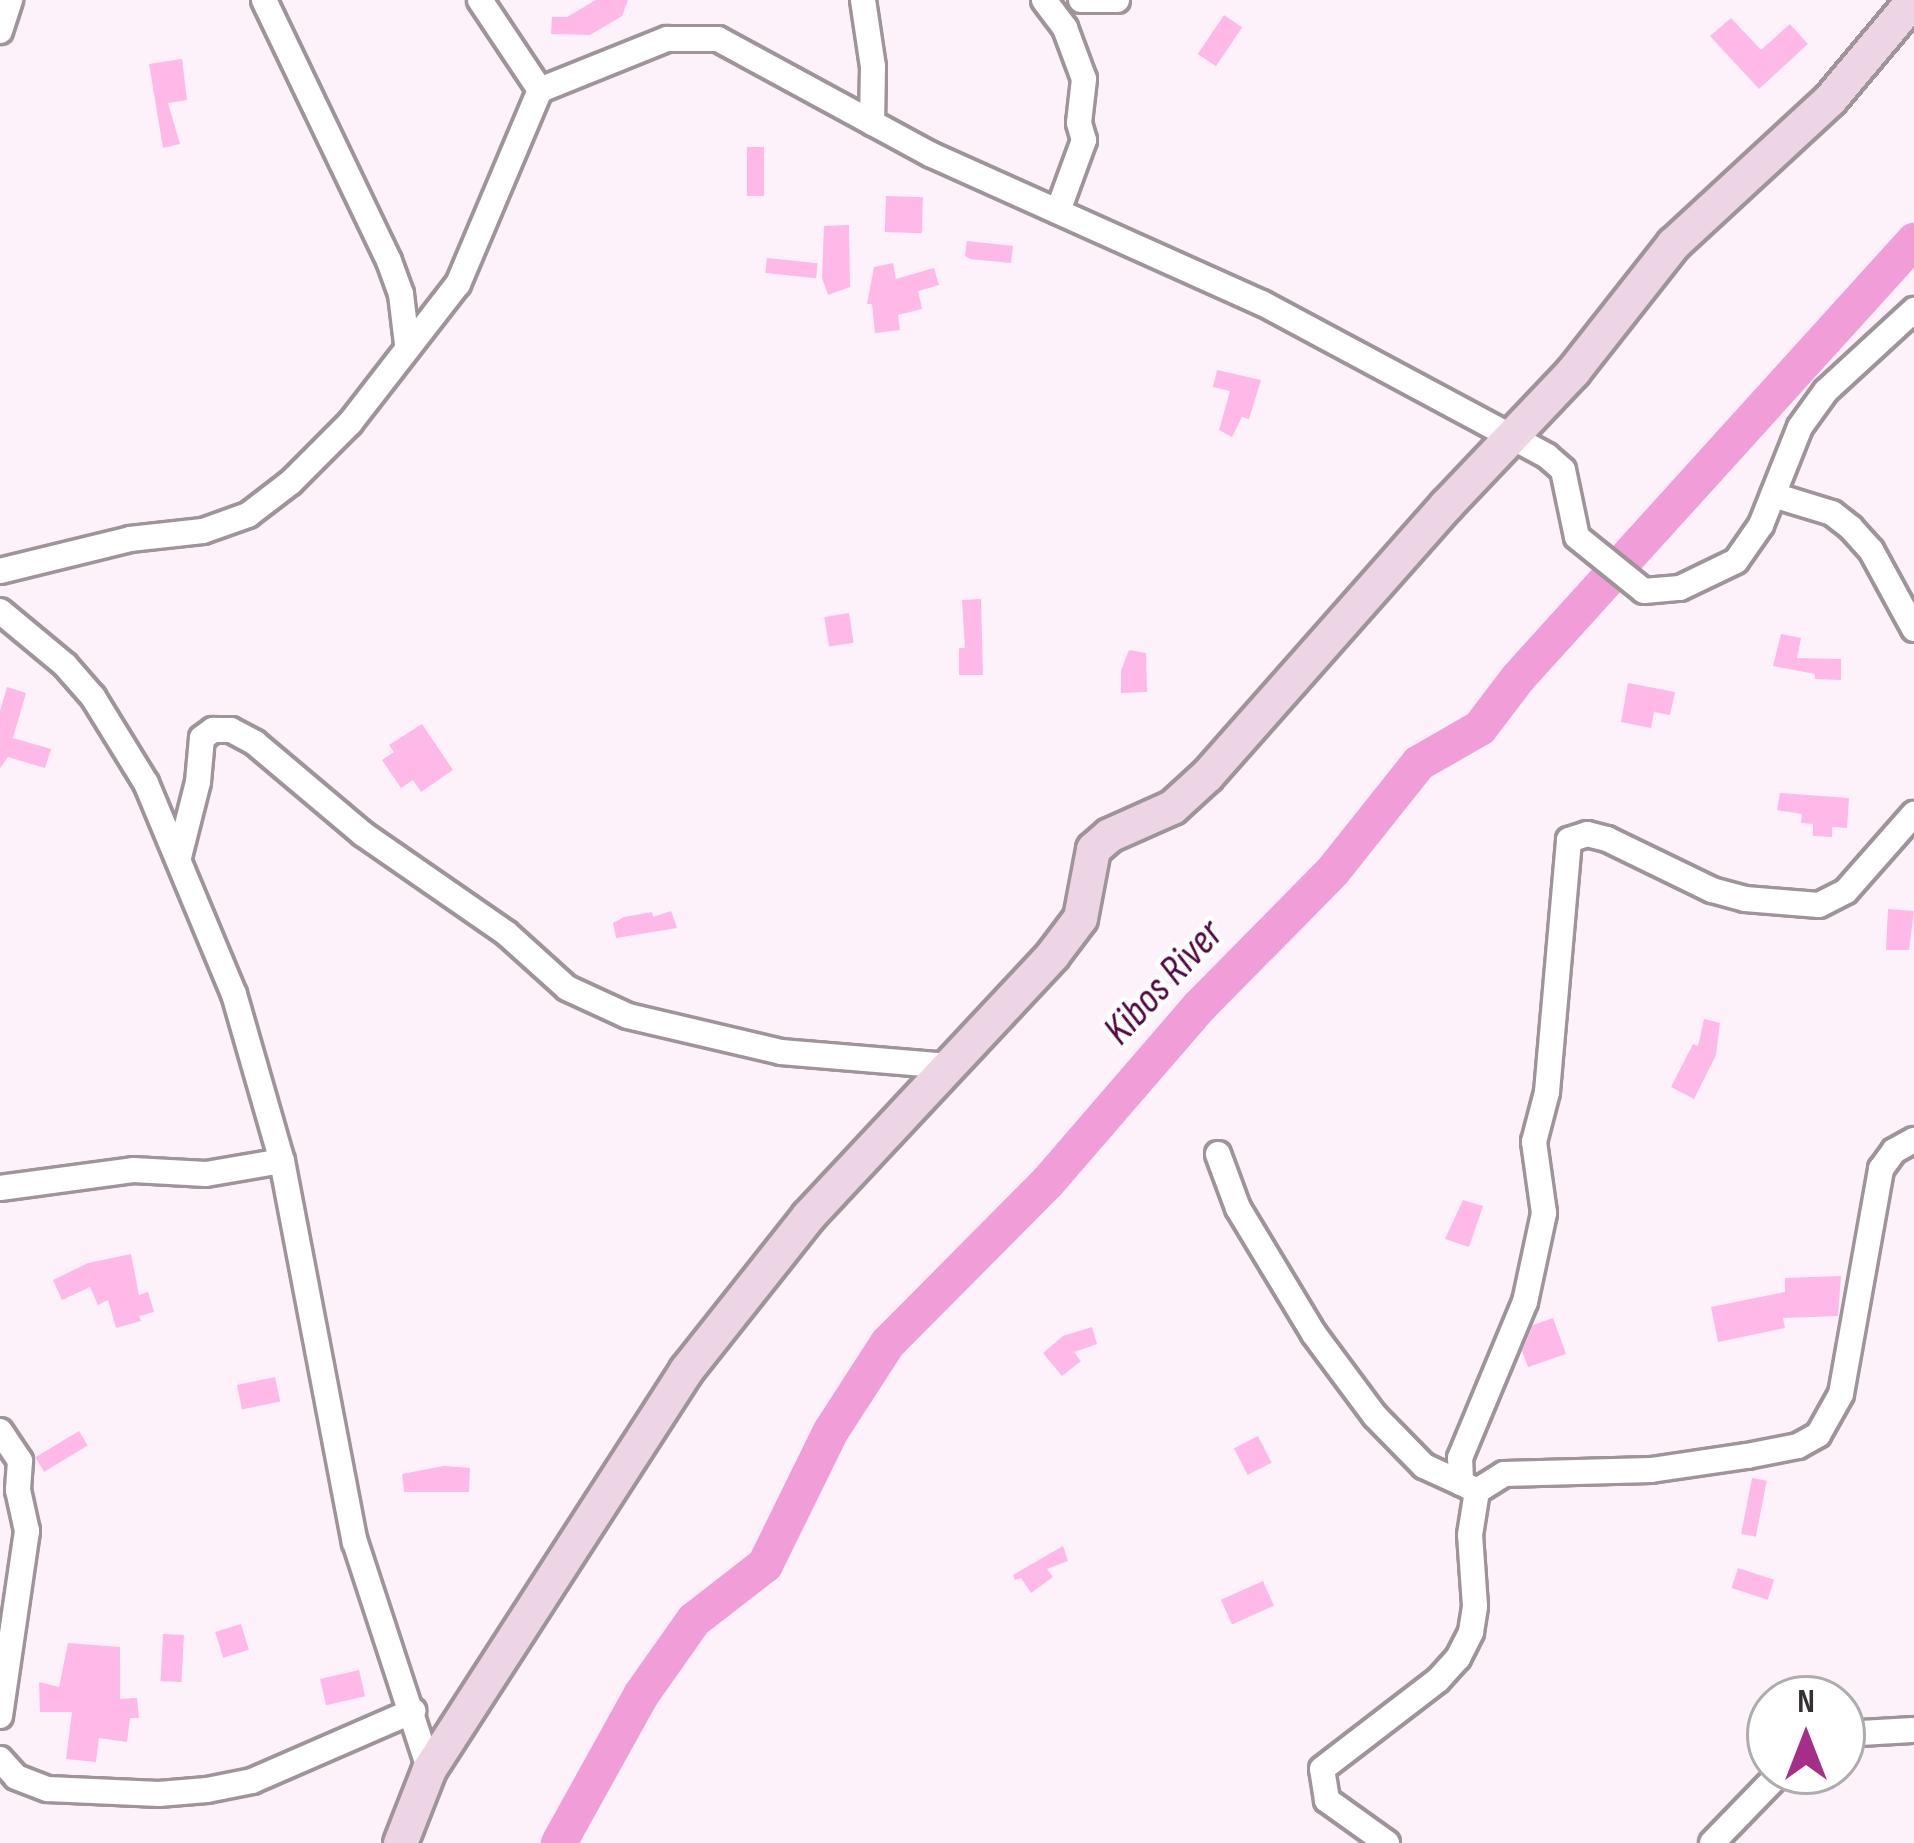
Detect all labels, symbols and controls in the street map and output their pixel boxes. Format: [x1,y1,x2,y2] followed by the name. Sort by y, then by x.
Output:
[1094,910,1234,1056] water label: Kibos River
[1746,1675,1866,1795] north arrow
[1797,1682,1815,1722] text: N

